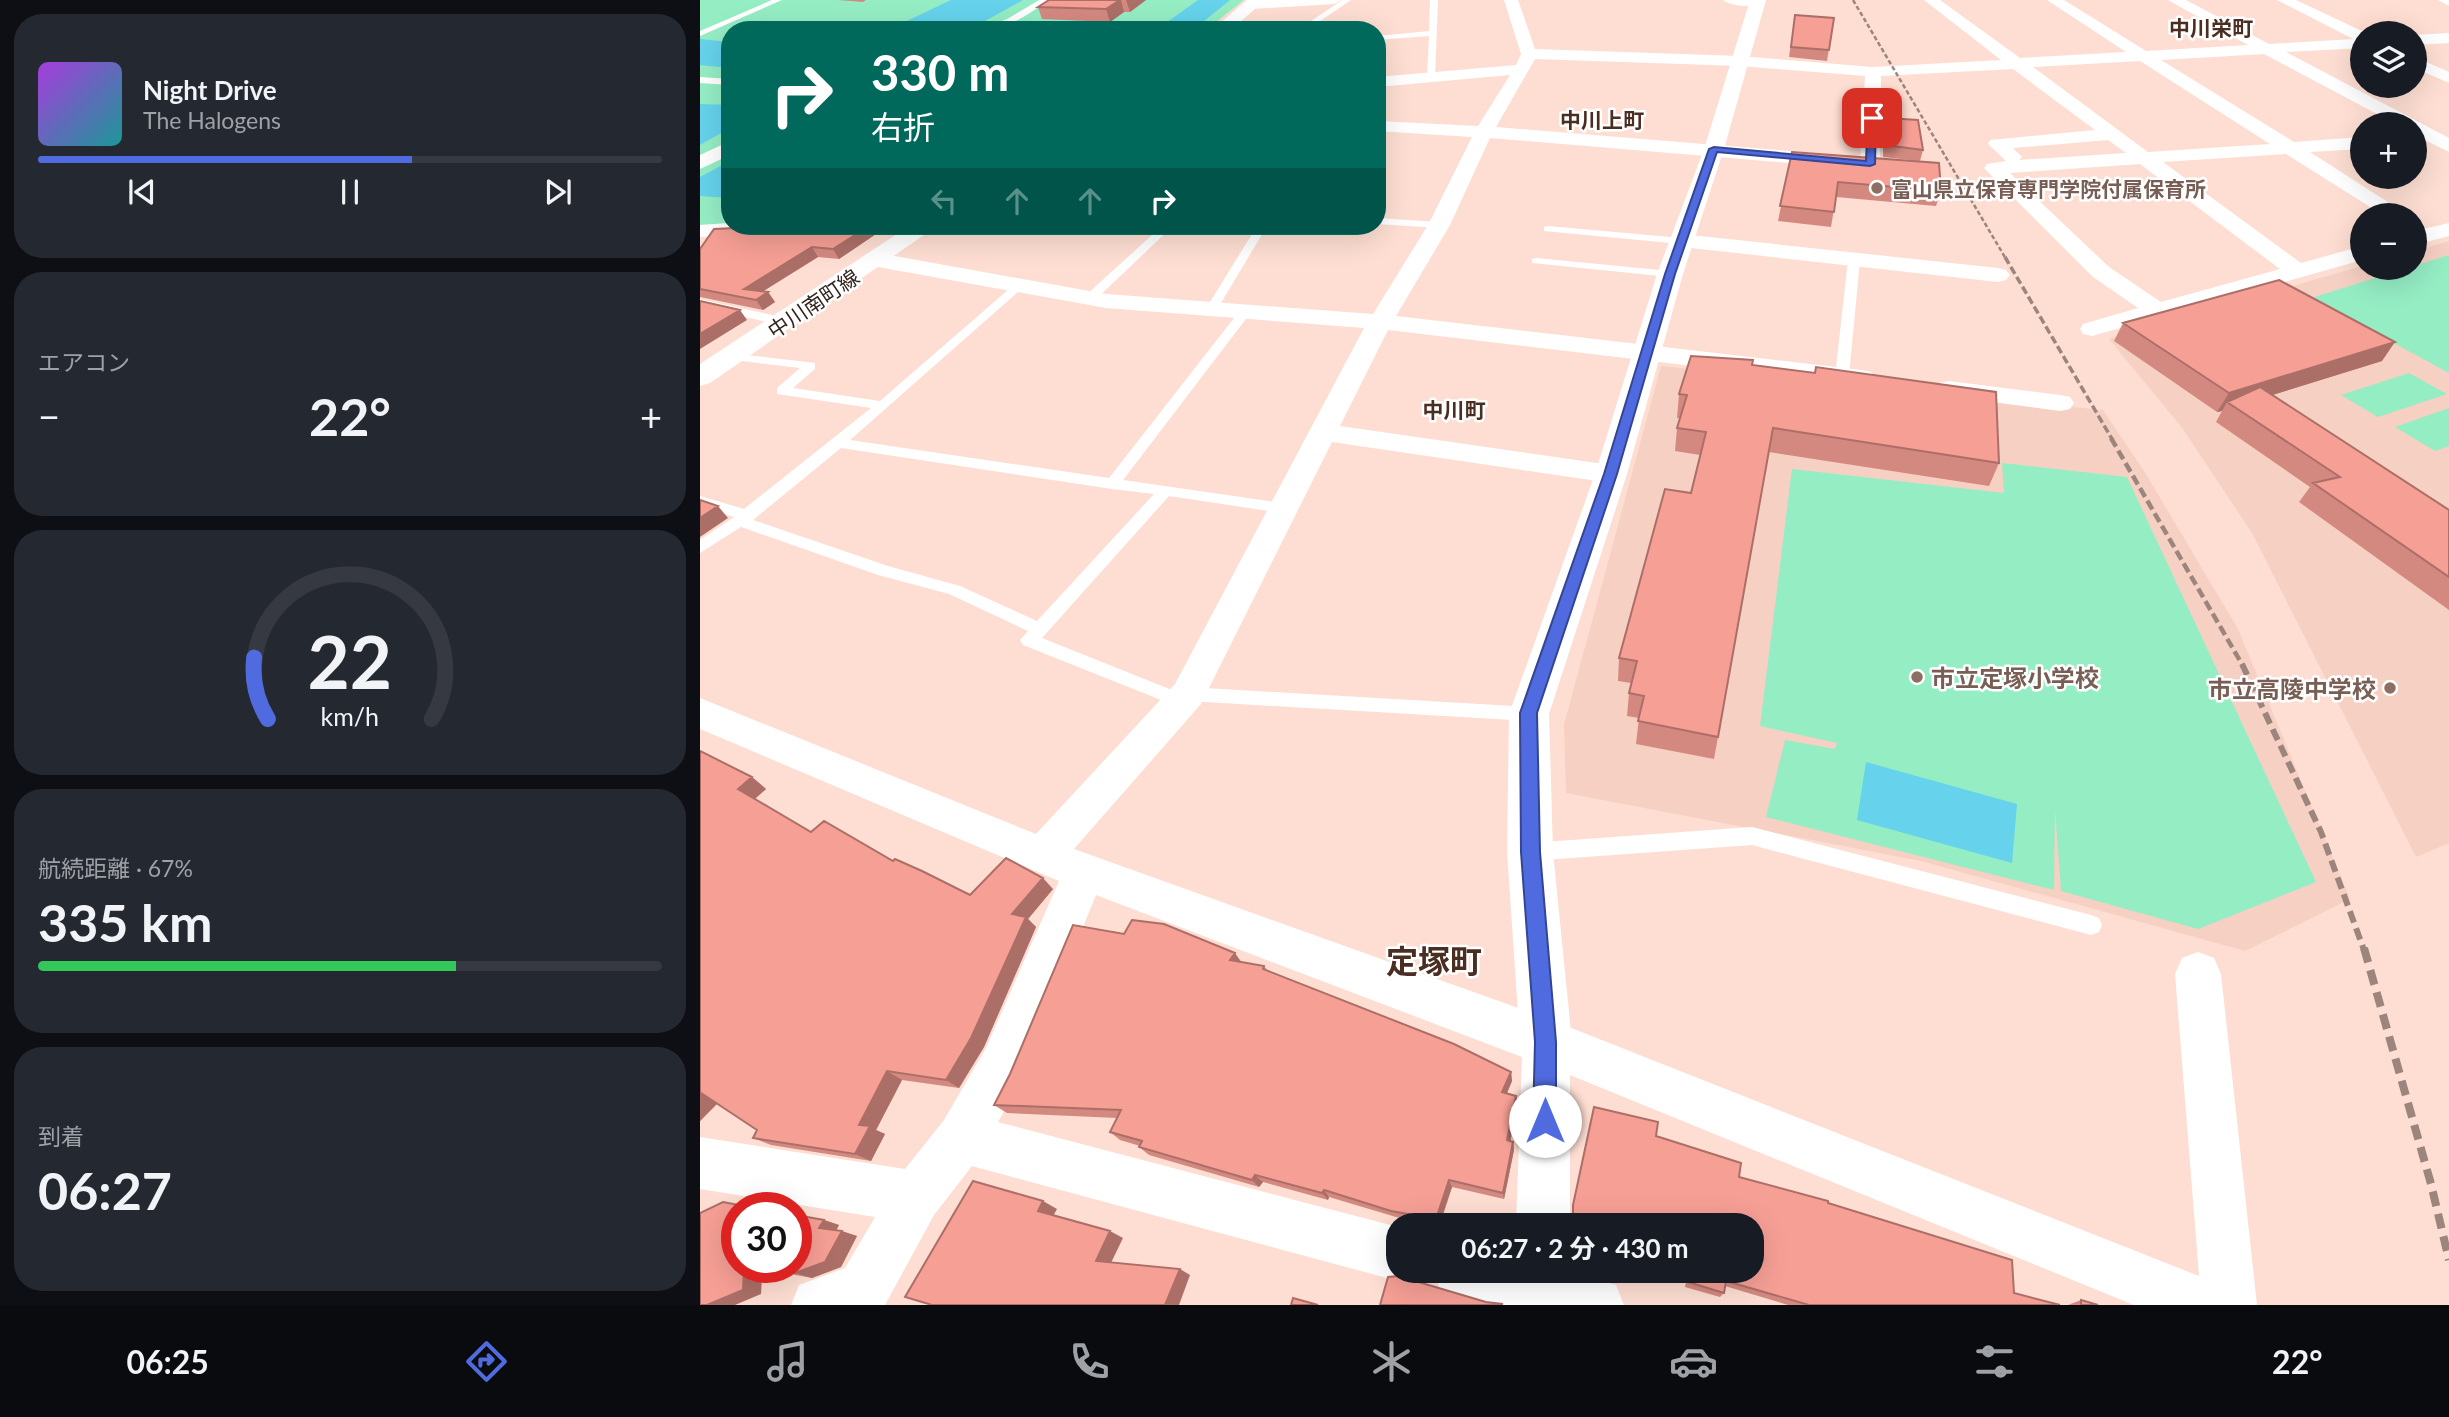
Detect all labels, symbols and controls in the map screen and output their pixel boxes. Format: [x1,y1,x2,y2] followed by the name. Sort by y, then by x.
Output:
[2169,15,2253,40] district label: 中川栄町
[2350,21,2427,280] map controls
[2350,21,2427,98] button: layers
[871,43,1009,101] text: 330 m
[756,49,847,140] icon: right
[143,74,277,106] text: Night Drive
[1842,88,1902,148] pin
[1853,99,1891,137] icon: arrive
[143,106,281,134] text: The Halogens
[871,107,935,146] text: 右折
[1560,107,1644,132] district label: 中川上町
[2350,112,2427,189] button: +
[123,173,161,211] icon: previous
[331,173,369,211] icon: pause
[539,173,577,211] icon: next
[1891,176,2206,201] place label: 富山県立保育専門学院付属保育所
[1869,180,1885,196] marker: 富山県立保育専門学院付属保育所
[925,182,963,220] icon: left
[998,182,1036,220] icon: ahead
[1071,182,1109,220] icon: ahead
[1144,182,1182,220] icon: right
[2350,203,2427,280] button: −
[762,263,864,343] street label: 中川南町線
[38,348,130,376] text: エアコン
[309,385,391,447] text: 22°
[38,393,60,439] text: −
[640,393,662,439] text: +
[1423,397,1486,422] district label: 中川町
[308,617,392,705] text: 22
[1931,663,2099,692] place label: 市立定塚小学校
[1909,669,1925,685] marker: 市立定塚小学校
[2208,674,2376,703] place label: 市立高陵中学校
[2382,680,2398,696] marker: 市立高陵中学校
[321,700,379,730] text: km/h
[38,854,193,882] text: 航続距離 · 67%
[38,891,212,953] text: 335 km
[1386,941,1482,980] district label: 定塚町
[1508,1084,1582,1158] position arrow
[38,1122,84,1150] text: 到着
[38,1159,172,1221] text: 06:27
[721,1192,812,1283] speed limit sign: 30
[1461,1232,1689,1264] text: 06:27 · 2 分 · 430 m
[462,1337,511,1386] icon: directions
[763,1337,812,1386] icon: music
[1065,1337,1114,1386] icon: phone
[1367,1337,1416,1386] icon: climate
[1669,1337,1718,1386] icon: car
[1970,1337,2019,1386] icon: filters
[126,1342,209,1381] text: 06:25
[2272,1342,2323,1381] text: 22°

